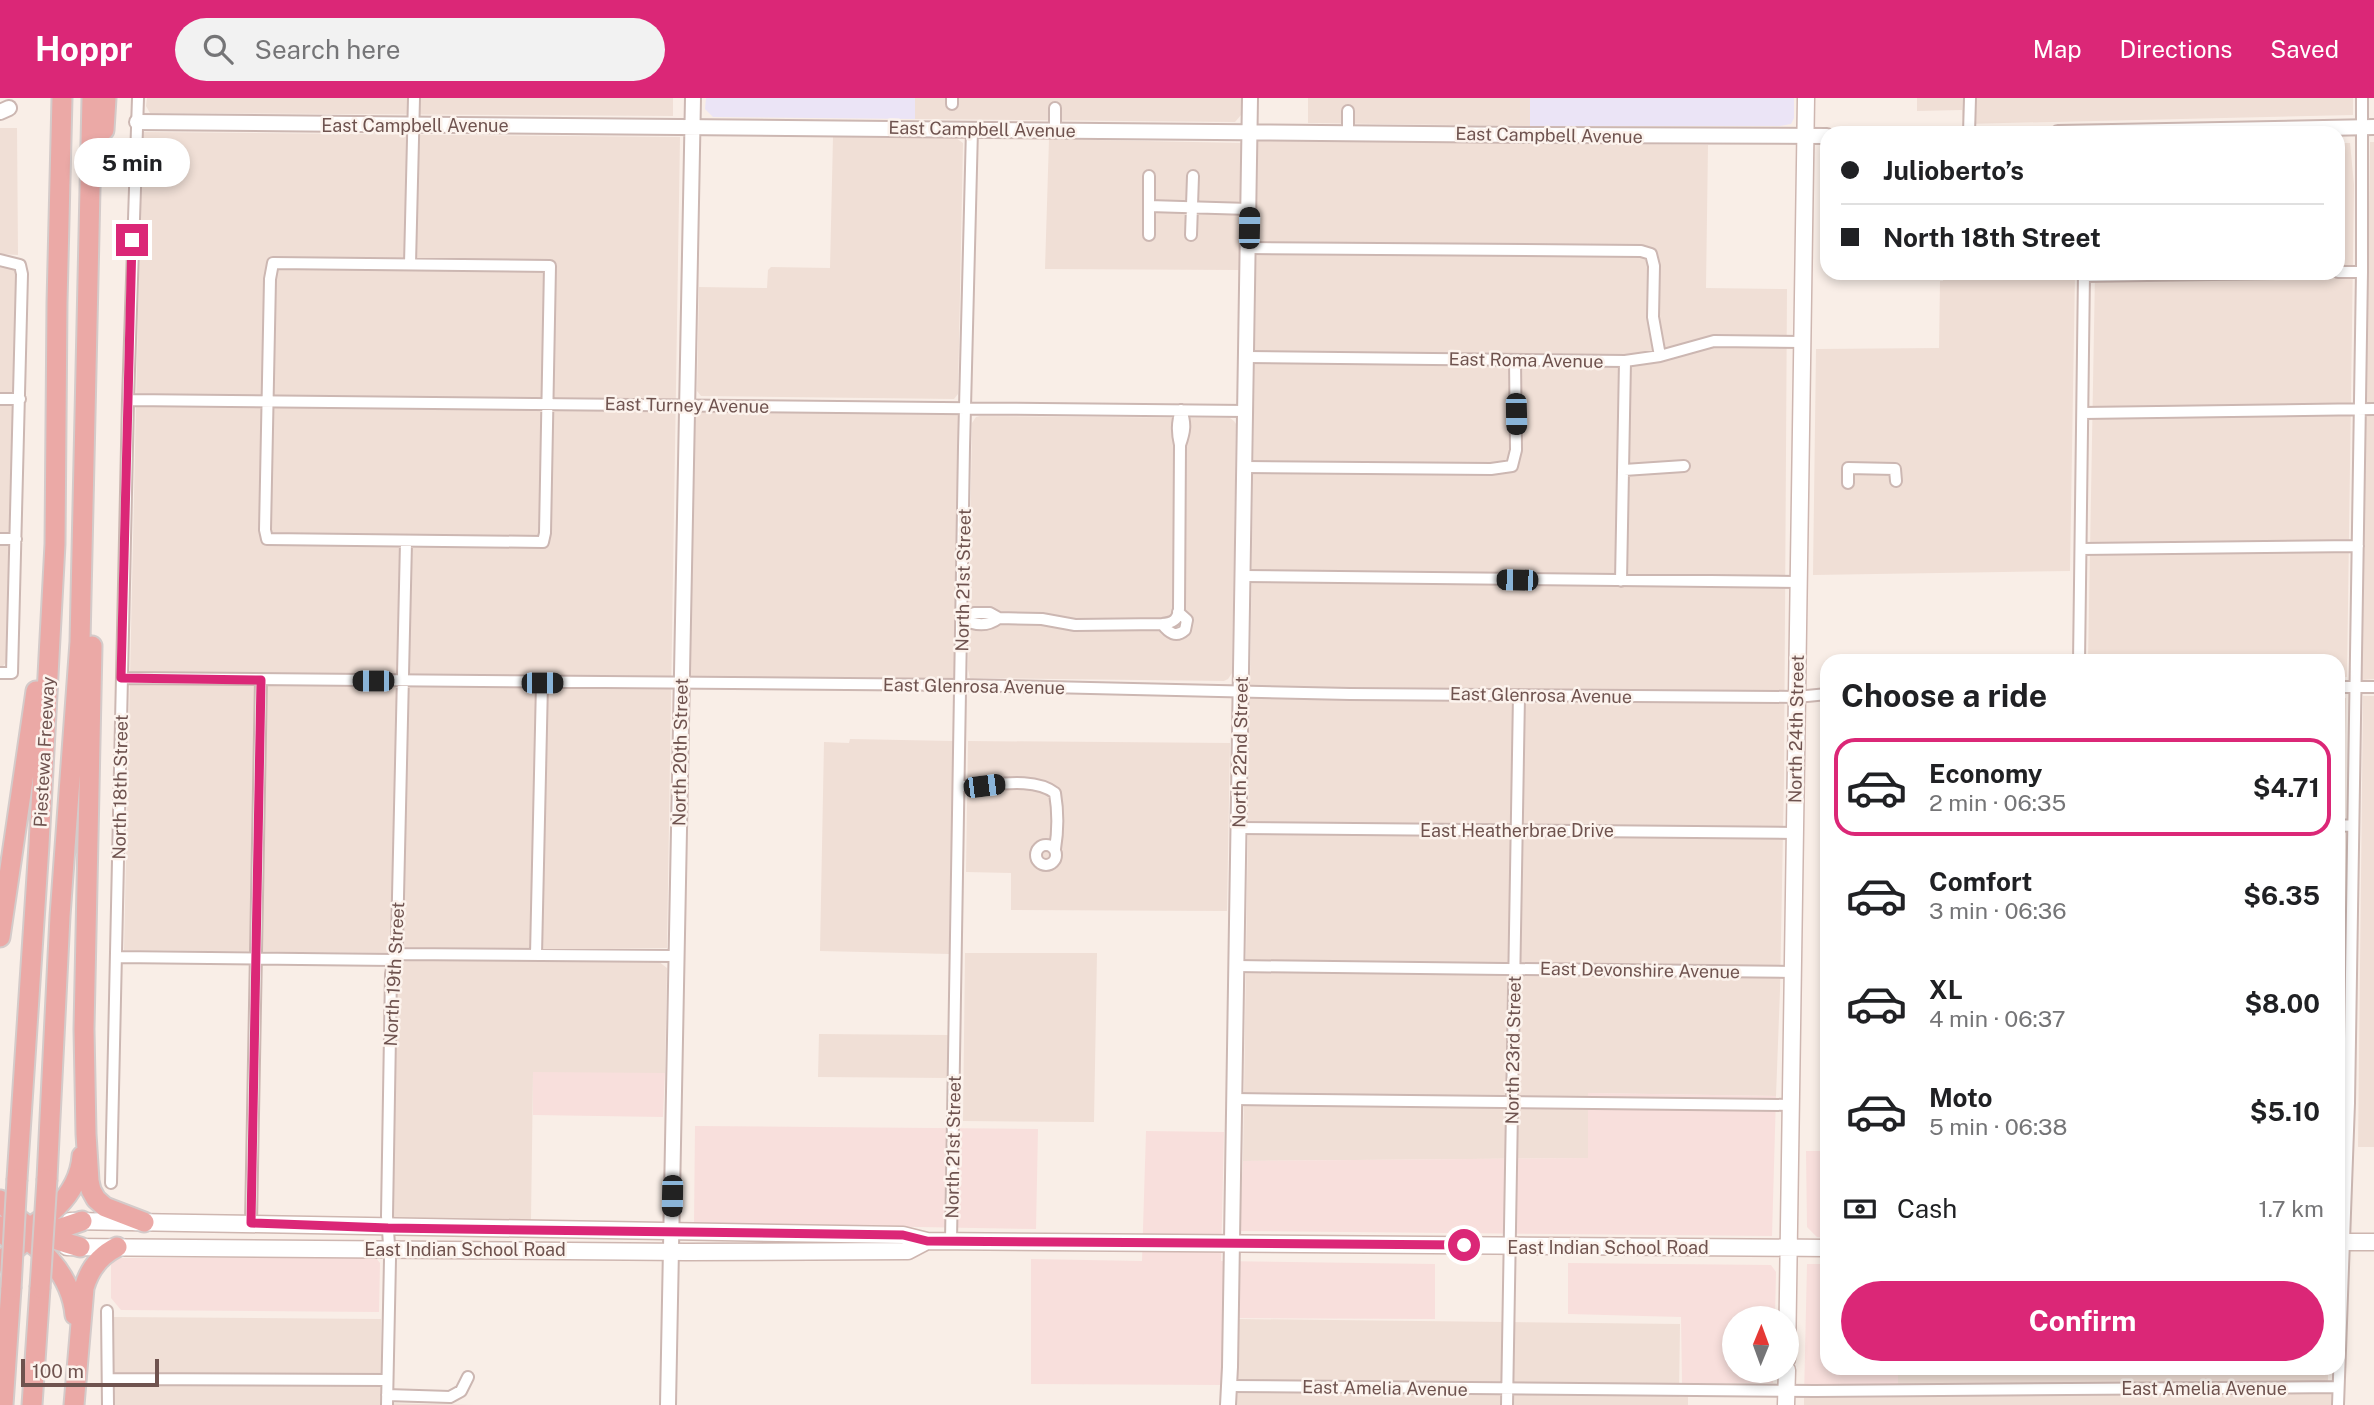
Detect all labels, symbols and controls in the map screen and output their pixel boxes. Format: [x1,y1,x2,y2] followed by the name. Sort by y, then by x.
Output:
[175,18,665,81] search box
[35,30,133,68] text: Hoppr
[199,30,237,68] icon: search
[255,34,401,65] text: Search here
[2033,35,2082,63] text: Map
[2120,35,2232,63] text: Directions
[2270,35,2339,63] text: Saved
[321,115,509,136] street label: East Campbell Avenue
[888,117,1076,141] street label: East Campbell Avenue
[1455,123,1643,147] street label: East Campbell Avenue
[74,138,190,188] callout: 5 min
[101,149,163,176] text: 5 min
[1883,155,2024,186] text: Julioberto’s
[1239,207,1260,249] car
[1883,222,2101,253] text: North 18th Street
[116,224,148,256] route end
[1448,348,1604,372] street label: East Roma Avenue
[604,393,770,417] street label: East Turney Avenue
[1506,393,1527,435] car
[951,508,975,652] street label: North 21st Street
[1496,569,1539,591] car
[1784,655,1808,803] street label: North 24th Street
[353,671,395,692] car
[522,673,564,694] car
[883,674,1065,698] street label: East Glenrosa Avenue
[30,676,58,828] street label: Piestewa Freeway
[1228,676,1252,828] street label: North 22nd Street
[1841,677,2047,714] text: Choose a ride
[668,678,692,826] street label: North 20th Street
[1450,683,1632,707] street label: East Glenrosa Avenue
[108,714,132,860] street label: North 18th Street
[1845,756,1908,819] icon: car
[1929,758,2042,789] text: Economy
[2253,772,2320,803] text: $4.71
[962,773,1007,799] car
[1929,789,2066,816] text: 2 min · 06:35
[1420,820,1614,841] street label: East Heatherbrae Drive
[1845,864,1908,927] icon: car
[1929,866,2032,897] text: Comfort
[2243,880,2320,911] text: $6.35
[1929,897,2066,924] text: 3 min · 06:36
[380,901,408,1047] street label: North 19th Street
[1540,958,1740,982] street label: East Devonshire Avenue
[1845,972,1908,1035] icon: car
[1929,974,1963,1005] text: XL
[1501,975,1525,1125] street label: North 23rd Street
[2244,988,2320,1019] text: $8.00
[1929,1005,2066,1032] text: 4 min · 06:37
[941,1075,965,1219] street label: North 21st Street
[1845,1080,1908,1143] icon: car
[1929,1082,1992,1113] text: Moto
[2250,1096,2320,1127] text: $5.10
[1929,1113,2067,1140] text: 5 min · 06:38
[662,1175,683,1217] car
[1841,1190,1879,1228] icon: cash
[1897,1193,1957,1224] text: Cash
[2258,1195,2324,1222] text: 1.7 km
[1448,1229,1480,1261] route start
[1507,1237,1709,1258] street label: East Indian School Road
[364,1239,566,1260] street label: East Indian School Road
[1841,1281,2324,1361] button: Confirm
[1722,1306,1799,1382] north arrow
[1722,1306,1799,1383] map controls
[21,1356,159,1388] scale bar
[32,1360,84,1382] text: 100 m
[1302,1376,1468,1400] street label: East Amelia Avenue
[2121,1378,2287,1399] street label: East Amelia Avenue

